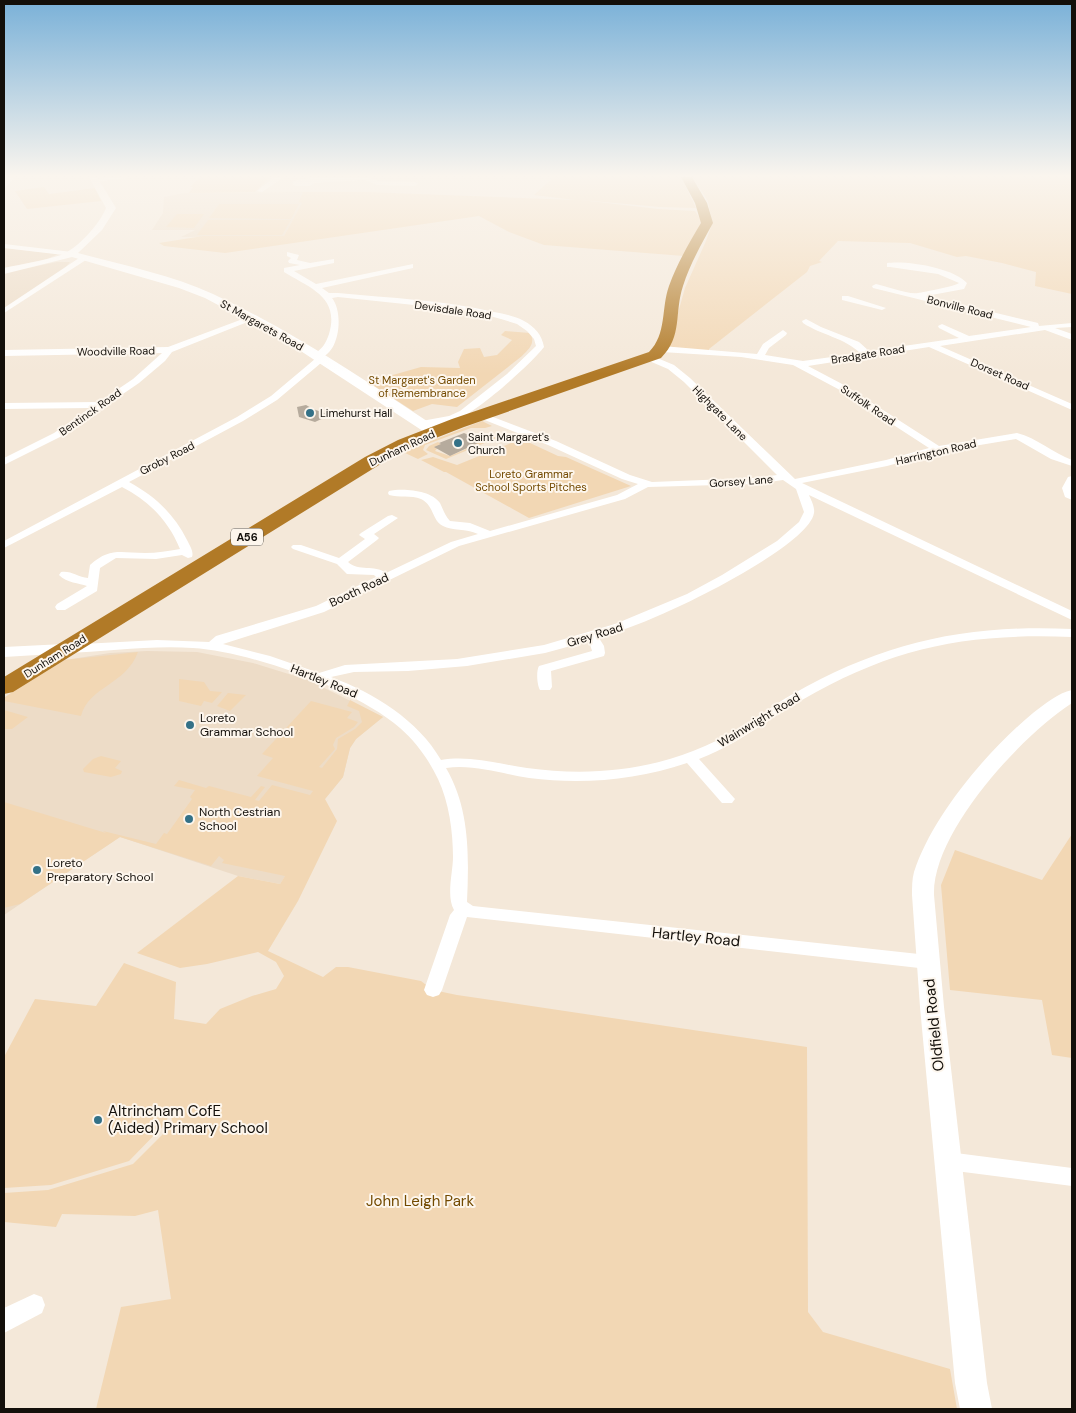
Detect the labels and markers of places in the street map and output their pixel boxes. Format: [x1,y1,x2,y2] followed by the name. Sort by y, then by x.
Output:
[320,406,392,420] place label: Limehurst Hall
[304,407,316,419] marker: Limehurst Hall
[468,430,549,457] place label: Saint Margaret's Church
[452,437,464,449] marker: Saint Margaret's Church
[200,710,293,740] place label: Loreto Grammar School
[184,719,196,731] marker: Loreto Grammar School
[199,804,280,834] place label: North Cestrian School
[183,813,195,825] marker: North Cestrian School
[47,855,153,885] place label: Loreto Preparatory School
[31,864,43,876] marker: Loreto Preparatory School
[108,1101,268,1138] place label: Altrincham CofE (Aided) Primary School
[92,1114,104,1126] marker: Altrincham CofE (Aided) Primary School

